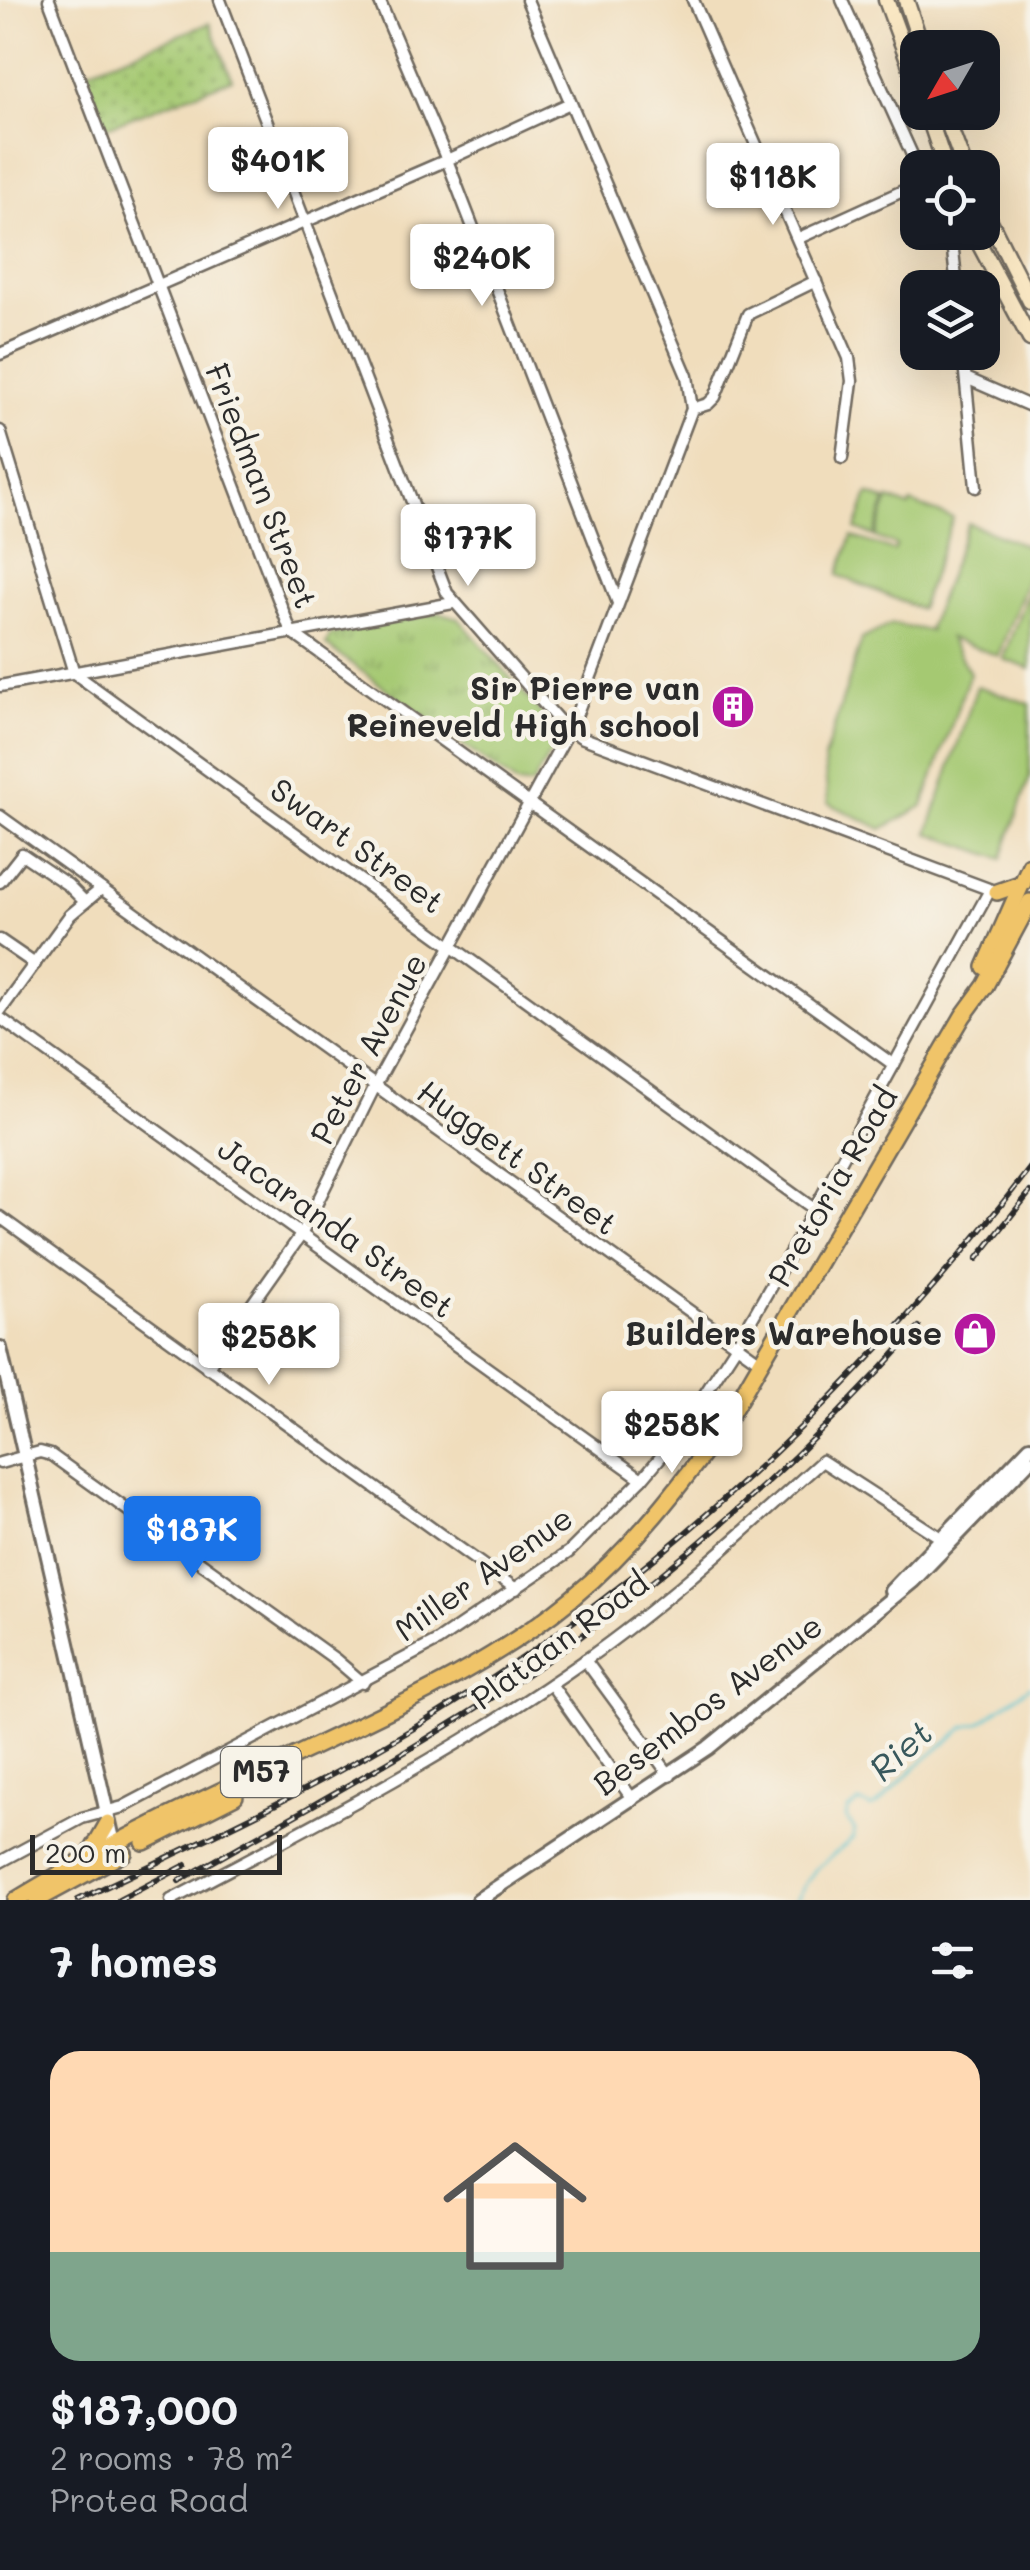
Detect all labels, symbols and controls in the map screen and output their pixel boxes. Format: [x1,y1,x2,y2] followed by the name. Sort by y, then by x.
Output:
[900,30,1000,130] north arrow
[900,30,1000,370] map controls
[208,127,348,212] pin: $401K
[230,138,326,180] text: $401K
[703,143,843,228] pin: $118K
[900,150,1000,250] button: locate
[728,154,818,196] text: $118K
[412,224,552,309] pin: $240K
[432,235,532,277] text: $240K
[900,270,1000,370] button: layers
[197,357,329,614] street label: Friedman Street
[398,504,538,589] pin: $177K
[423,515,513,557] text: $177K
[347,666,700,745] place label: Sir Pierre van Reineveld High school
[710,684,756,730] building icon: Sir Pierre van Reineveld High school
[263,767,453,922] street label: Swart Street
[299,945,435,1151] street label: Peter Avenue
[410,1070,627,1243] street label: Huggett Street
[757,1078,906,1294] street label: Pretoria Road
[211,1126,464,1326] street label: Jacaranda Street
[199,1303,339,1388] pin: $258K
[625,1311,942,1353] place label: Builders Warehouse
[952,1311,998,1357] shop icon: Builders Warehouse
[220,1314,318,1356] text: $258K
[602,1391,742,1476] pin: $258K
[623,1402,721,1444] text: $258K
[386,1495,580,1649] street label: Miller Avenue
[122,1496,262,1581] pin: $187K
[146,1507,238,1549] text: $187K
[462,1561,656,1718] street label: Plataan Road
[584,1603,830,1803] street label: Besembos Avenue
[858,1709,941,1790] water label: Riet
[221,1747,301,1797] road number: M57
[30,1830,282,1874] scale bar
[45,1834,126,1870] text: 200 m
[50,1933,218,1988] text: 7 homes
[925,1933,980,1988] icon: filters
[425,2116,605,2296] icon: home
[50,2381,238,2436] text: $187,000
[50,2436,293,2478] text: 2 rooms · 78 m²
[50,2478,248,2520] text: Protea Road

